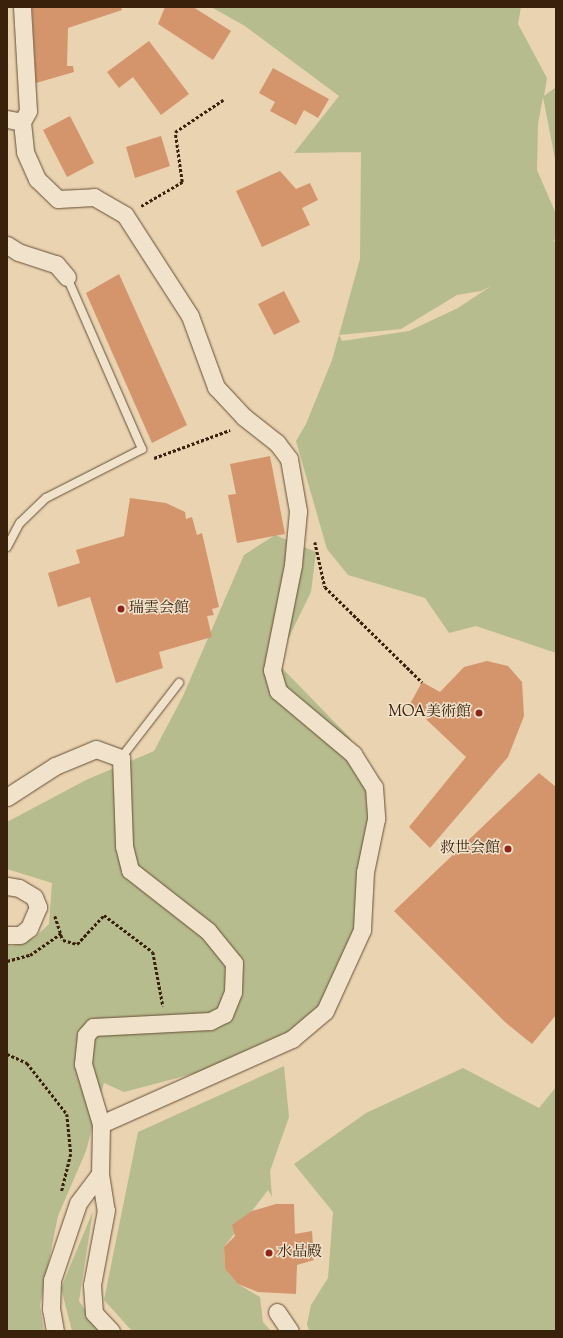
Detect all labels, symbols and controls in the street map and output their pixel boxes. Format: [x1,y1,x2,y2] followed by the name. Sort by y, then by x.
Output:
[129,600,189,618] place label: 瑞雲会館
[116,604,126,614] marker: 瑞雲会館
[388,704,471,722] place label: MOA美術館
[474,708,484,718] marker: MOA美術館
[440,840,500,858] place label: 救世会館
[503,844,513,854] marker: 救世会館
[277,1244,322,1262] place label: 水晶殿
[264,1248,274,1258] marker: 水晶殿

